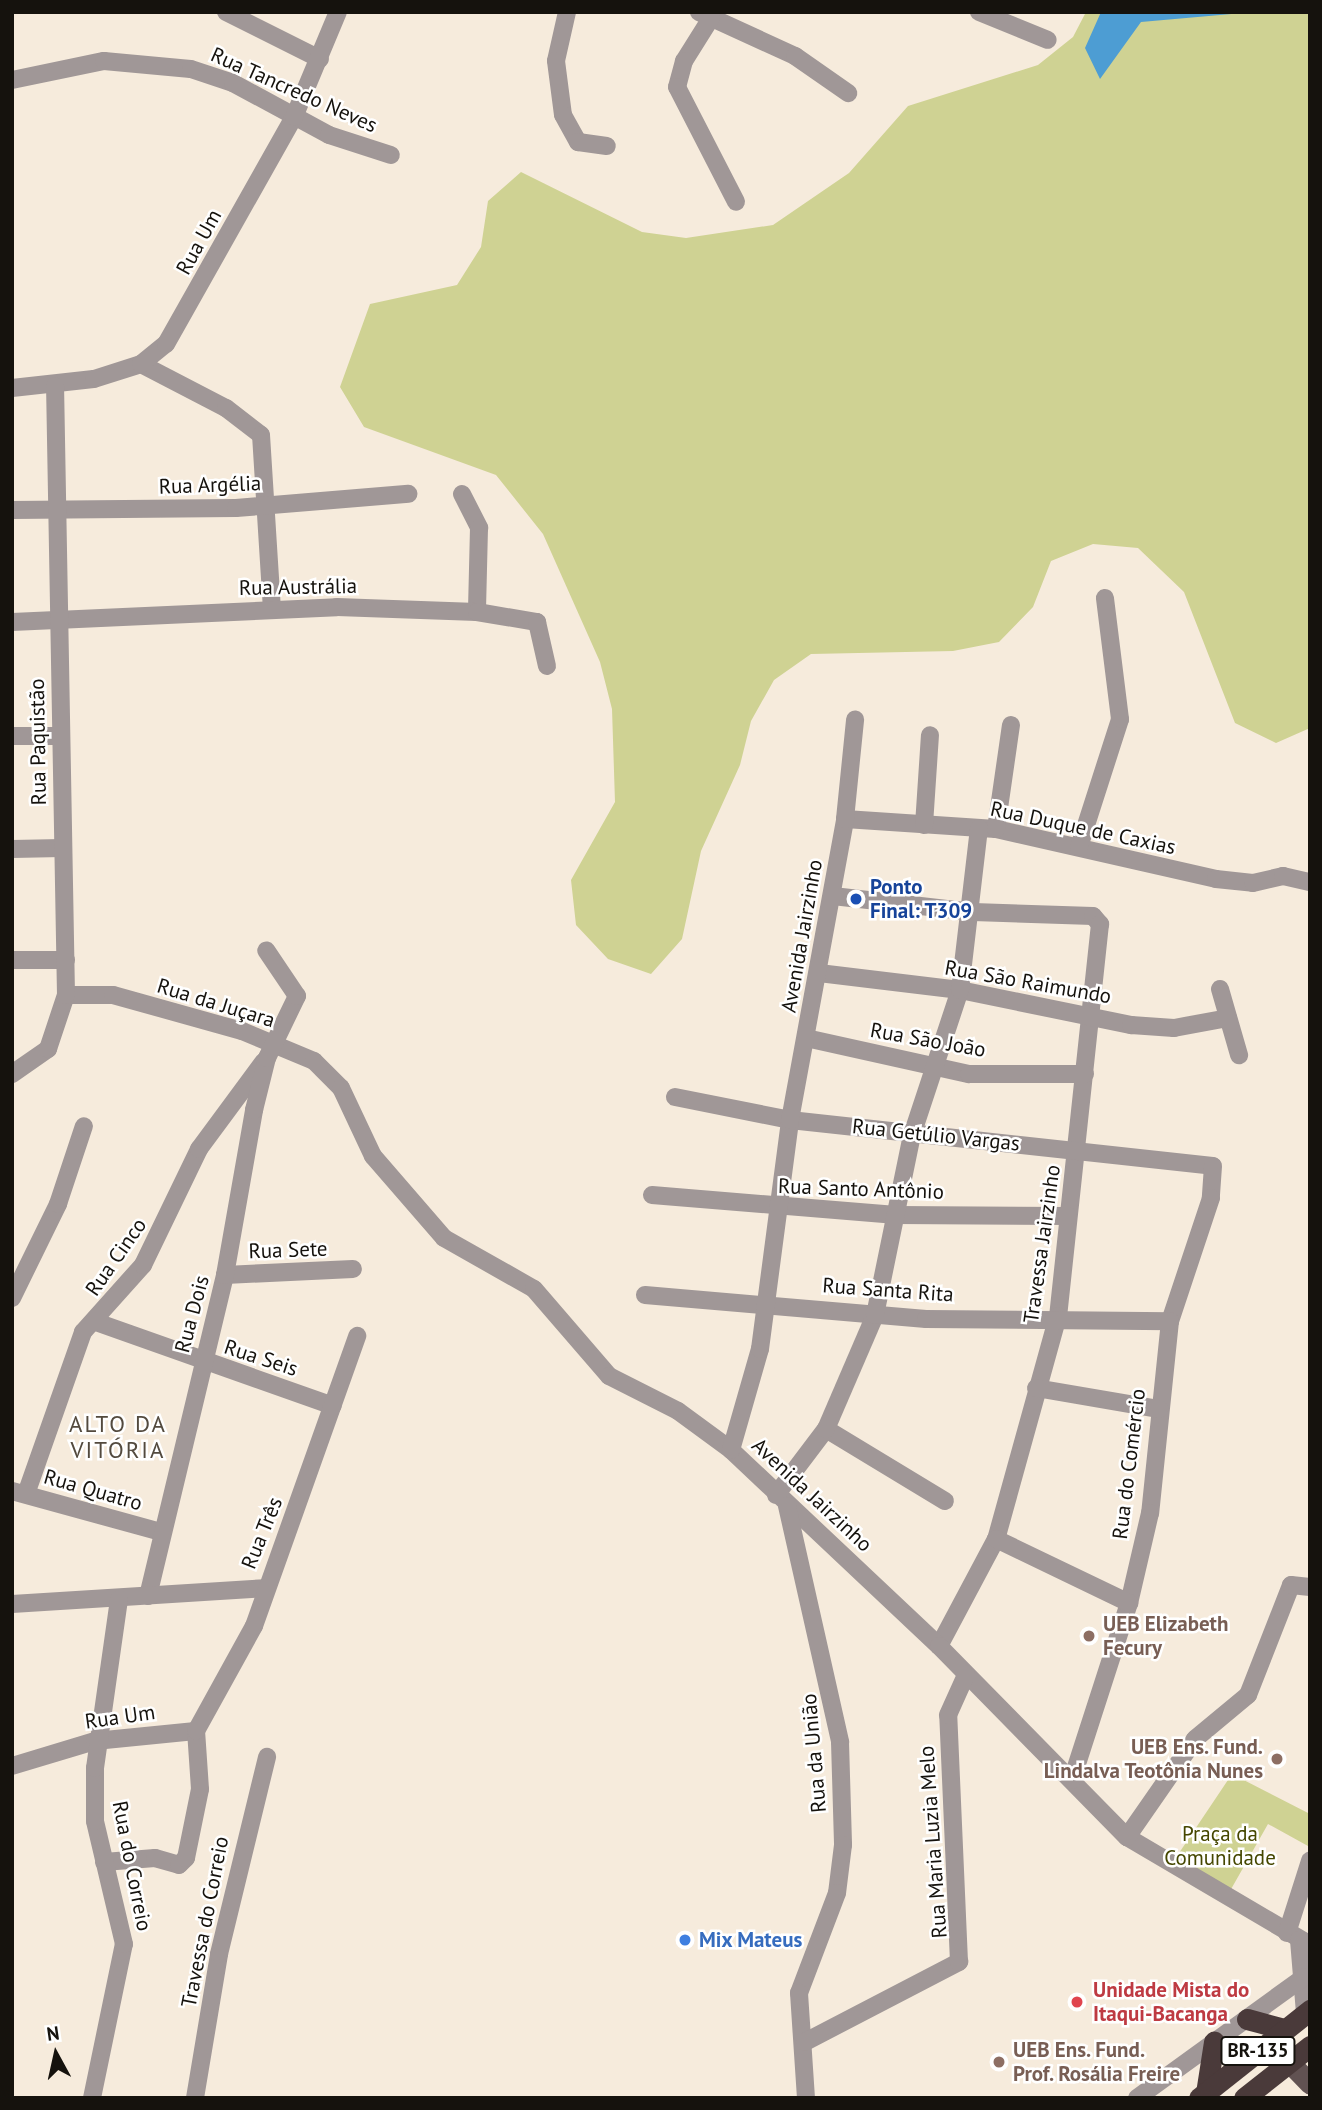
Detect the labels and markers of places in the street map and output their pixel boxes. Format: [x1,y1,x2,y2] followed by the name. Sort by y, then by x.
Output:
[870,874,973,924] place label: Ponto Final: T309
[848,891,864,907] marker: Ponto Final: T309
[1103,1611,1228,1661] place label: UEB Elizabeth Fecury
[1081,1628,1097,1644] marker: UEB Elizabeth Fecury
[1043,1734,1263,1784] place label: UEB Ens. Fund. Lindalva Teotônia Nunes
[1269,1751,1285,1767] marker: UEB Ens. Fund. Lindalva Teotônia Nunes
[699,1927,803,1953] place label: Mix Mateus
[677,1932,693,1948] marker: Mix Mateus
[1093,1977,1249,2027] place label: Unidade Mista do Itaqui-Bacanga
[1067,1992,1087,2012] marker: Unidade Mista do Itaqui-Bacanga
[1013,2037,1182,2087] place label: UEB Ens. Fund. Prof. Rosália Freire
[991,2054,1007,2070] marker: UEB Ens. Fund. Prof. Rosália Freire

